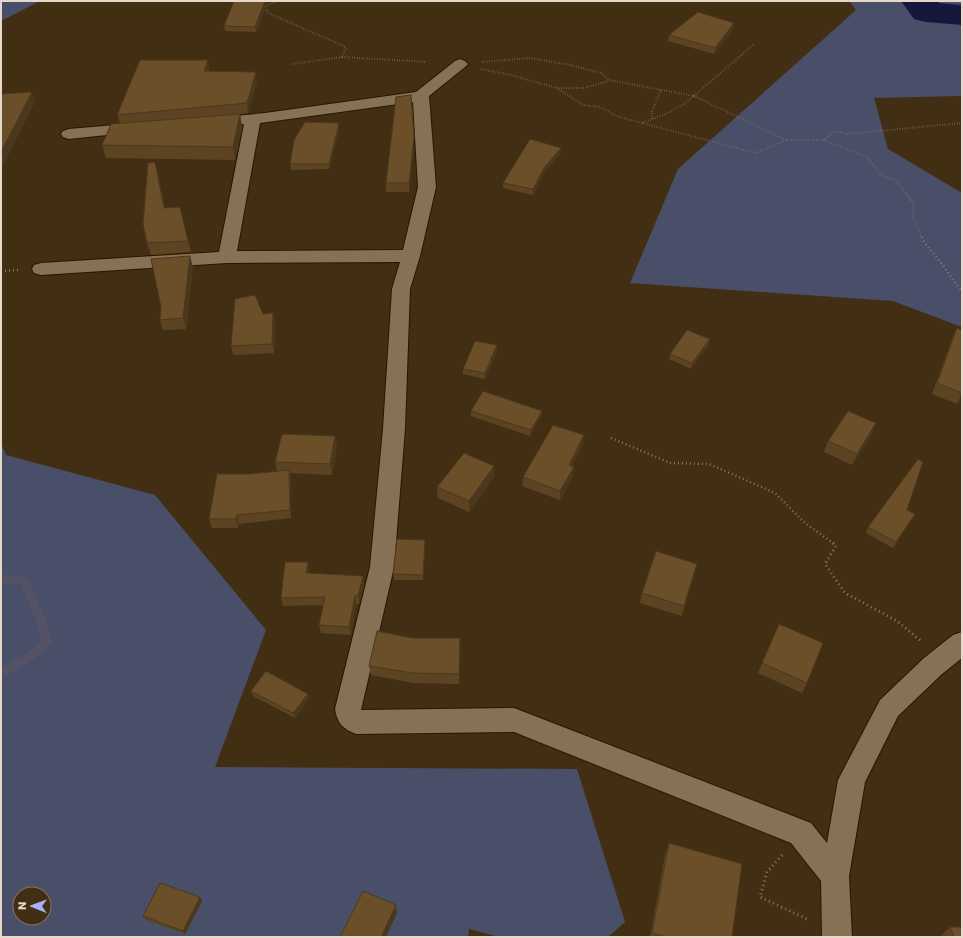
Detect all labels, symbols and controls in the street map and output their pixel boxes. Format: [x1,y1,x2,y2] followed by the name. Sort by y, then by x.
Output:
[12,886,52,926] north arrow
[14,902,30,910] text: N

